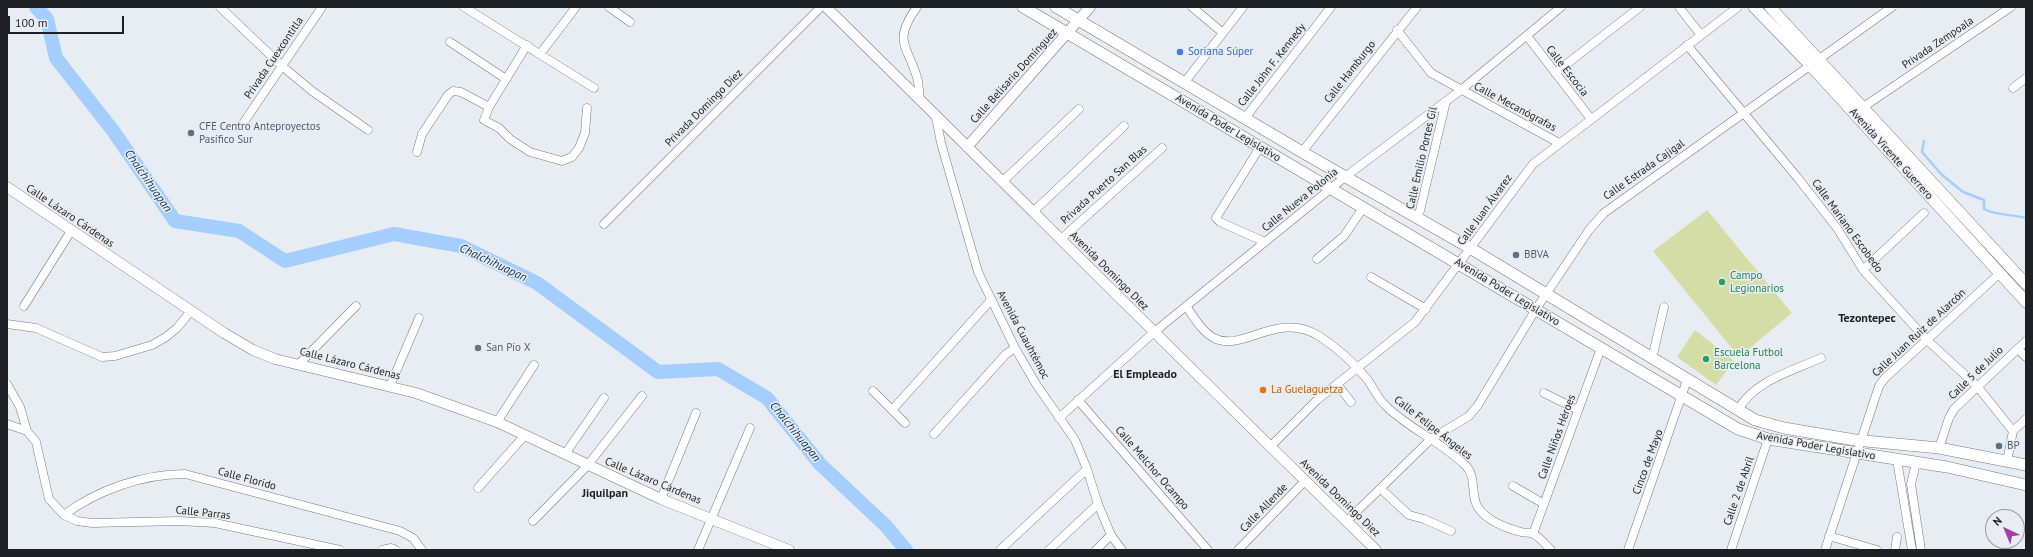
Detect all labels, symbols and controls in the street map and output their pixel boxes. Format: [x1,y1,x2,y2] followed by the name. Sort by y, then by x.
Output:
[10,8,126,34] scale bar
[1900,14,1976,72] street label: Privada Zempoala
[15,15,48,30] text: 100 m
[242,15,306,101] street label: Privada Cuexcontitla
[1235,21,1309,109] street label: Calle John F. Kennedy
[968,26,1060,126] street label: Calle Belisario Domínguez
[1321,38,1379,106] street label: Calle Hamburgo
[1543,43,1591,99] street label: Calle Escocia
[1188,45,1253,59] place label: Soriana Súper
[1175,47,1185,57] marker: Soriana Súper
[663,67,745,149] street label: Privada Domingo Diez
[1471,80,1559,134] street label: Calle Mecanógrafas
[1173,91,1283,165] street label: Avenida Poder Legislativo
[1846,105,1936,203] street label: Avenida Vicente Guerrero
[1404,106,1440,210] street label: Calle Emilio Portes Gil
[199,120,320,146] place label: CFE Centro Anteproyectos Pasífico Sur
[186,128,196,138] marker: CFE Centro Anteproyectos Pasífico Sur
[1601,137,1687,203] street label: Calle Estrada Cajigal
[1058,143,1150,227] street label: Privada Puerto San Blas
[121,147,175,215] water label: Chalchihuapan
[1259,165,1341,235] street label: Calle Nueva Polonia
[1455,172,1515,248] street label: Calle Juan Álvarez
[1809,177,1885,275] street label: Calle Mariano Escobedo
[23,182,117,250] street label: Calle Lázaro Cárdenas
[1067,229,1151,313] street label: Avenida Domingo Diez
[457,241,529,285] water label: Chalchihuapan
[1524,248,1549,262] place label: BBVA
[1511,250,1521,260] marker: BBVA
[1452,255,1562,329] street label: Avenida Poder Legislativo
[1730,269,1784,295] place label: Campo Legionarios
[1717,277,1727,287] marker: Campo Legionarios
[1869,286,1969,380] street label: Calle Juan Ruiz de Alarcón
[994,288,1052,382] street label: Avenida Cuauhtémoc
[1838,312,1896,326] district label: Tezontepec
[486,341,531,355] place label: San Pío X
[473,343,483,353] marker: San Pío X
[1946,344,2006,402] street label: Calle 5 de Julio
[298,345,402,383] street label: Calle Lázaro Cárdenas
[1714,346,1783,372] place label: Escuela Futbol Barcelona
[1701,354,1711,364] marker: Escuela Futbol Barcelona
[1113,368,1177,382] district label: El Empleado
[1271,383,1343,397] place label: La Guelaguetza
[1258,385,1268,395] marker: La Guelaguetza
[1391,393,1475,463] street label: Calle Felipe Ángeles
[1536,393,1578,481] street label: Calle Niños Héroes
[766,399,824,465] water label: Chalchihuapan
[1112,424,1192,512] street label: Calle Melchor Ocampo
[1630,428,1666,496] street label: Cinco de Mayo
[1756,429,1876,463] street label: Avenida Poder Legislativo
[2007,439,2020,453] place label: BP
[1994,441,2004,451] marker: BP
[603,455,703,507] street label: Calle Lázaro Cárdenas
[1721,455,1757,527] street label: Calle 2 de Abril
[1297,456,1383,540] street label: Avenida Domingo Diez
[216,465,278,493] street label: Calle Florido
[1238,481,1290,535] street label: Calle Allende
[582,487,628,501] district label: Jiquilpan
[175,504,231,522] street label: Calle Parras
[1985,509,2025,549] north arrow
[1990,514,2005,529] text: N

